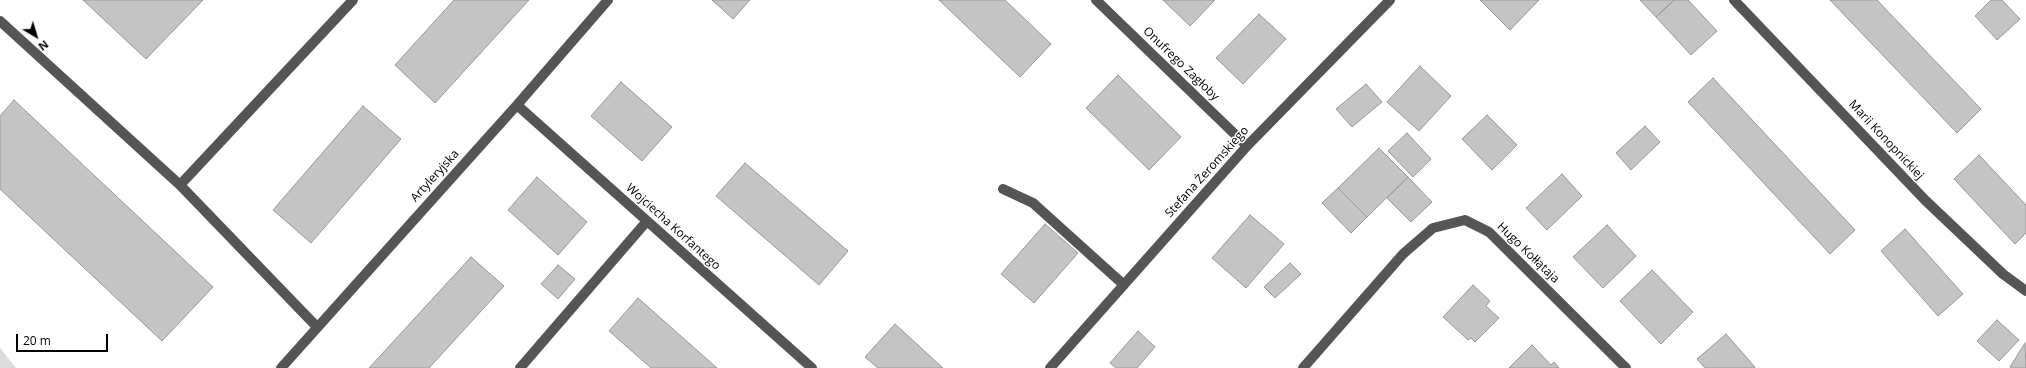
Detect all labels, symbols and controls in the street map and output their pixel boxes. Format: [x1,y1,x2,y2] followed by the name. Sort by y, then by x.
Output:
[16,16,56,56] north arrow
[1140,24,1222,104] street label: Onufrego Zagłoby
[36,37,52,55] text: N
[1846,97,1926,183] street label: Marii Konopnickiej
[1162,123,1252,221] street label: Stefana Żeromskiego
[408,147,462,205] street label: Artyleryjska
[623,181,723,273] street label: Wojciecha Korfantego
[1494,220,1562,286] street label: Hugo Kołłątaja
[18,326,110,352] scale bar
[23,332,51,349] text: 20 m

